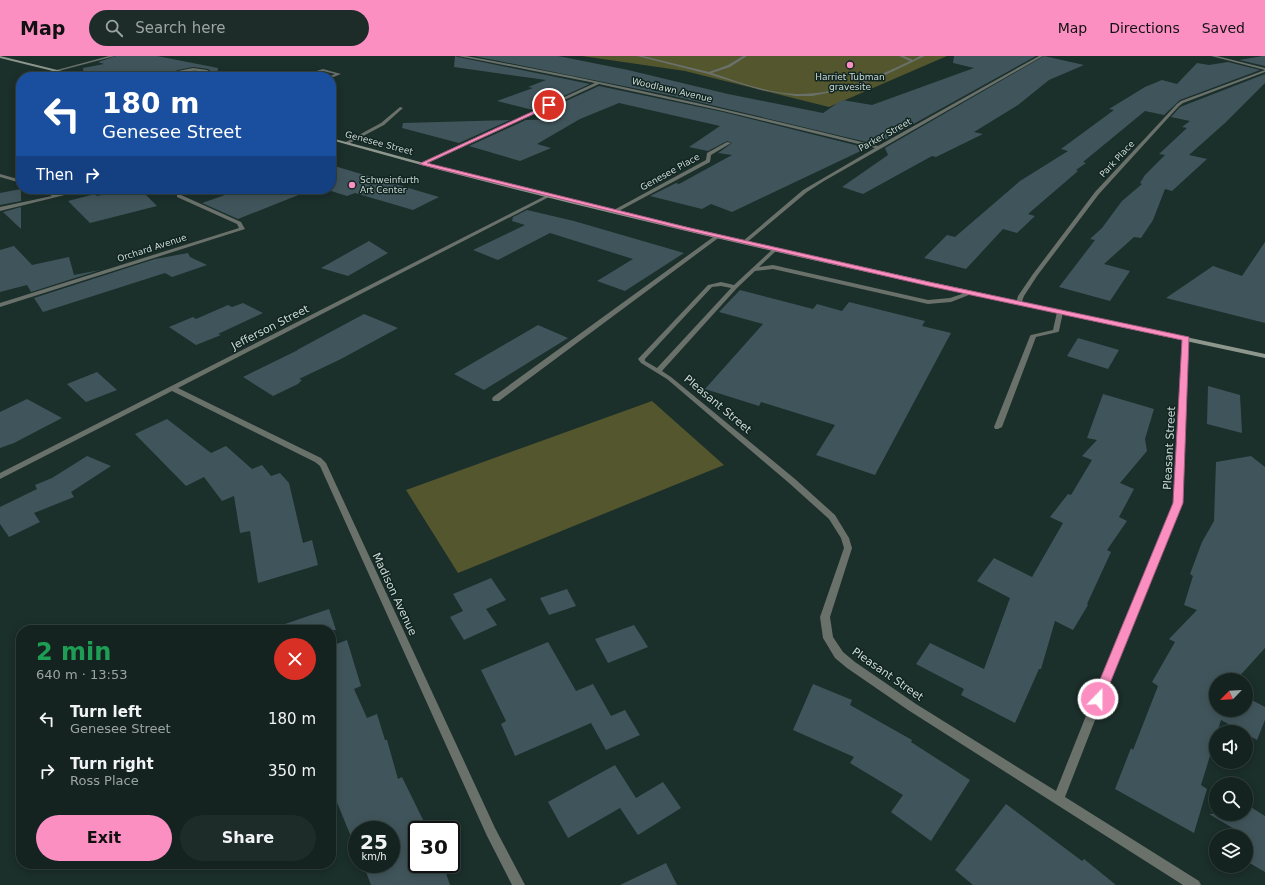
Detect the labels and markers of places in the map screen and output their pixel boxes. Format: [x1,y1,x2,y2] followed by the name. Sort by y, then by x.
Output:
[845,60,855,70] marker: Harriet Tubman gravesite
[815,72,885,92] place label: Harriet Tubman gravesite
[532,88,566,122] pin
[360,175,419,195] place label: Schweinfurth Art Center
[347,180,357,190] marker: Schweinfurth Art Center

